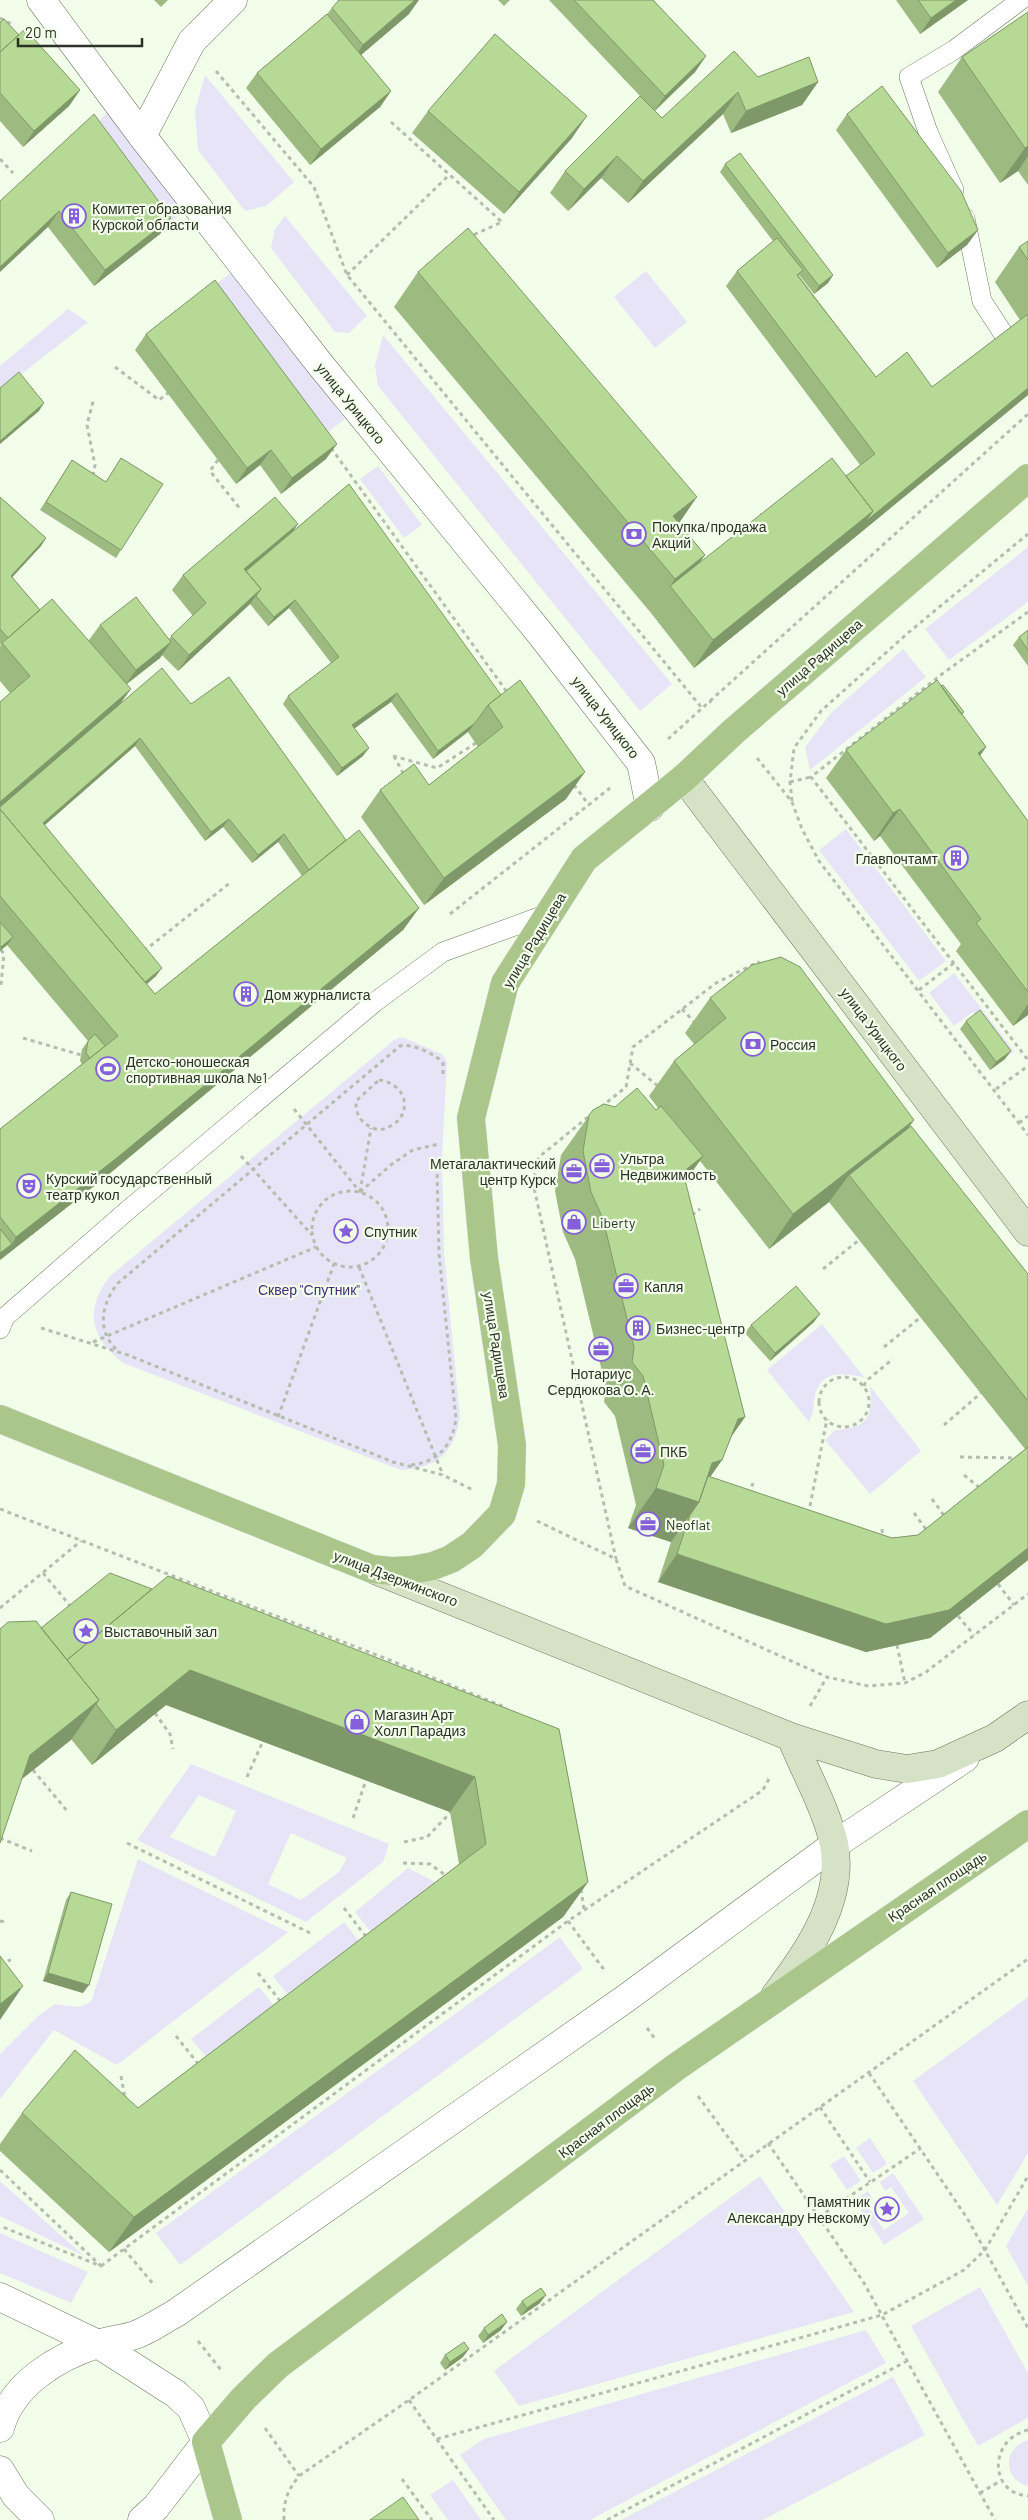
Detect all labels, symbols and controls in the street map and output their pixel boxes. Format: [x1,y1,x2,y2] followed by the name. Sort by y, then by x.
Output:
[18,15,141,47] scale bar
[25,23,57,41] text: 20 m
[92,200,232,233] place label: Комитет образования Курской области
[61,203,87,229] building icon: Комитет образования Курской области
[313,359,389,447] street label: улица Урицкого
[652,518,767,551] place label: Покупка/продажа Акций
[621,521,647,547] bank icon: Покупка/продажа Акций
[773,615,866,699] street label: улица Радищева
[569,672,644,762] street label: улица Урицкого
[943,845,969,871] building icon: Главпочтамт
[855,850,939,867] place label: Главпочтамт
[499,889,569,991] street label: улица Радищева
[233,981,259,1007] building icon: Дом журналиста
[837,984,911,1074] street label: улица Урицкого
[264,986,371,1003] place label: Дом журналиста
[740,1031,766,1057] bank icon: Россия
[770,1036,816,1053] place label: Россия
[126,1053,267,1086] place label: Детско-юношеская спортивная школа №1
[95,1056,121,1082] sports icon: Детско-юношеская спортивная школа №1
[620,1150,716,1183] place label: Ультра Недвижимость
[589,1153,615,1179] office icon: Ультра Недвижимость
[430,1155,557,1188] place label: Метагалактический центр Курск
[561,1158,587,1184] office icon: Метагалактический центр Курск
[46,1170,212,1203] place label: Курский государственный театр кукол
[16,1173,42,1199] theatre icon: Курский государственный театр кукол
[561,1209,587,1235] shop icon: Liberty
[592,1214,636,1231] place label: Liberty
[333,1218,359,1244] place icon: Спутник
[364,1223,418,1240] place label: Спутник
[613,1273,639,1299] office icon: Капля
[644,1278,683,1295] place label: Капля
[258,1281,360,1298] park label: Сквер "Спутник"
[480,1290,514,1400] street label: улица Радищева
[625,1315,651,1341] building icon: Бизнес-центр
[656,1320,745,1337] place label: Бизнес-центр
[588,1336,614,1362] office icon: Нотариус Сердюкова О. А.
[548,1365,654,1398] place label: Нотариус Сердюкова О. А.
[630,1438,656,1464] office icon: ПКБ
[660,1443,687,1460] place label: ПКБ
[635,1511,661,1537] office icon: Neoflat
[666,1516,711,1533] place label: Neoflat
[332,1546,461,1610] street label: улица Дзержинского
[73,1618,99,1644] place icon: Выставочный зал
[104,1623,217,1640] place label: Выставочный зал
[374,1706,466,1739] place label: Магазин Арт Холл Парадиз
[344,1709,370,1735] shop icon: Магазин Арт Холл Парадиз
[885,1847,989,1925] street label: Красная площадь
[555,2079,657,2161] street label: Красная площадь
[727,2193,871,2226] place label: Памятник Александру Невскому
[874,2196,900,2222] place icon: Памятник Александру Невскому

